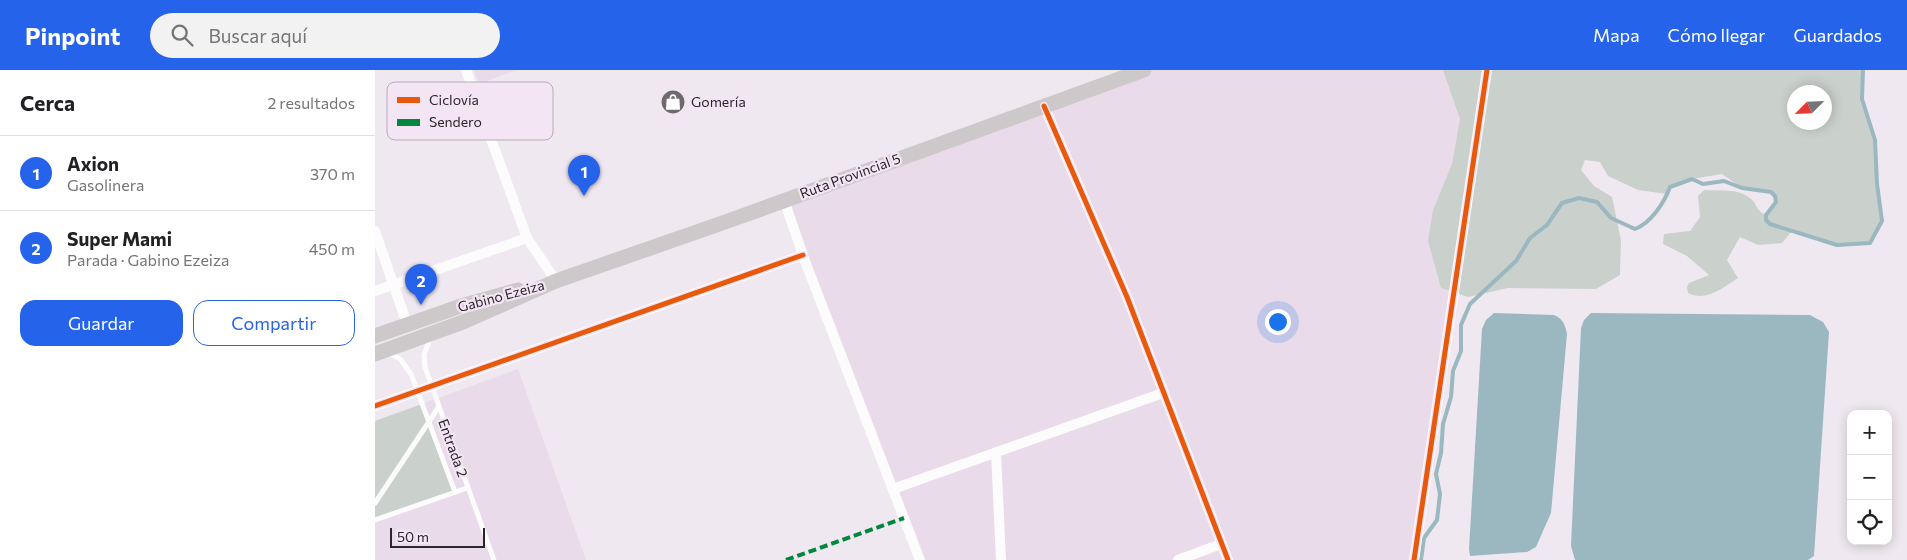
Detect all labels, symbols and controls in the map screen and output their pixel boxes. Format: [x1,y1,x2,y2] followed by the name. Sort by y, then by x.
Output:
[150,13,500,58] search box
[25,21,120,50] text: Pinpoint
[168,21,196,49] icon: search
[208,24,307,47] text: Buscar aquí
[1593,24,1640,46] text: Mapa
[1668,24,1765,46] text: Cómo llegar
[1793,24,1882,46] text: Guardados
[387,82,553,140] legend
[1787,85,1832,130] north arrow
[660,89,686,115] shop icon: Gomería
[20,90,75,115] text: Cerca
[429,91,479,108] text: Ciclovía
[267,93,355,112] text: 2 resultados
[691,93,746,110] place label: Gomería
[429,113,482,130] text: Sendero
[797,149,903,202] street label: Ruta Provincial 5
[67,152,119,175] text: Axion
[568,155,600,196] pin: 1
[32,164,40,183] text: 1
[310,164,355,183] text: 370 m
[67,175,144,194] text: Gasolinera
[67,227,172,250] text: Super Mami
[31,239,41,258] text: 2
[309,239,355,258] text: 450 m
[67,250,229,269] text: Parada · Gabino Ezeiza
[405,264,437,305] pin: 2
[456,276,546,315] street label: Gabino Ezeiza
[20,300,183,346] button: Guardar
[193,300,355,346] button: Compartir
[1265,309,1291,335] your location
[1847,410,1892,545] map controls
[1847,410,1892,455] button: +
[435,416,472,479] street label: Entrada 2
[1847,455,1892,500] button: −
[1847,500,1892,545] button: locate
[390,525,485,548] scale bar
[397,528,429,545] text: 50 m

